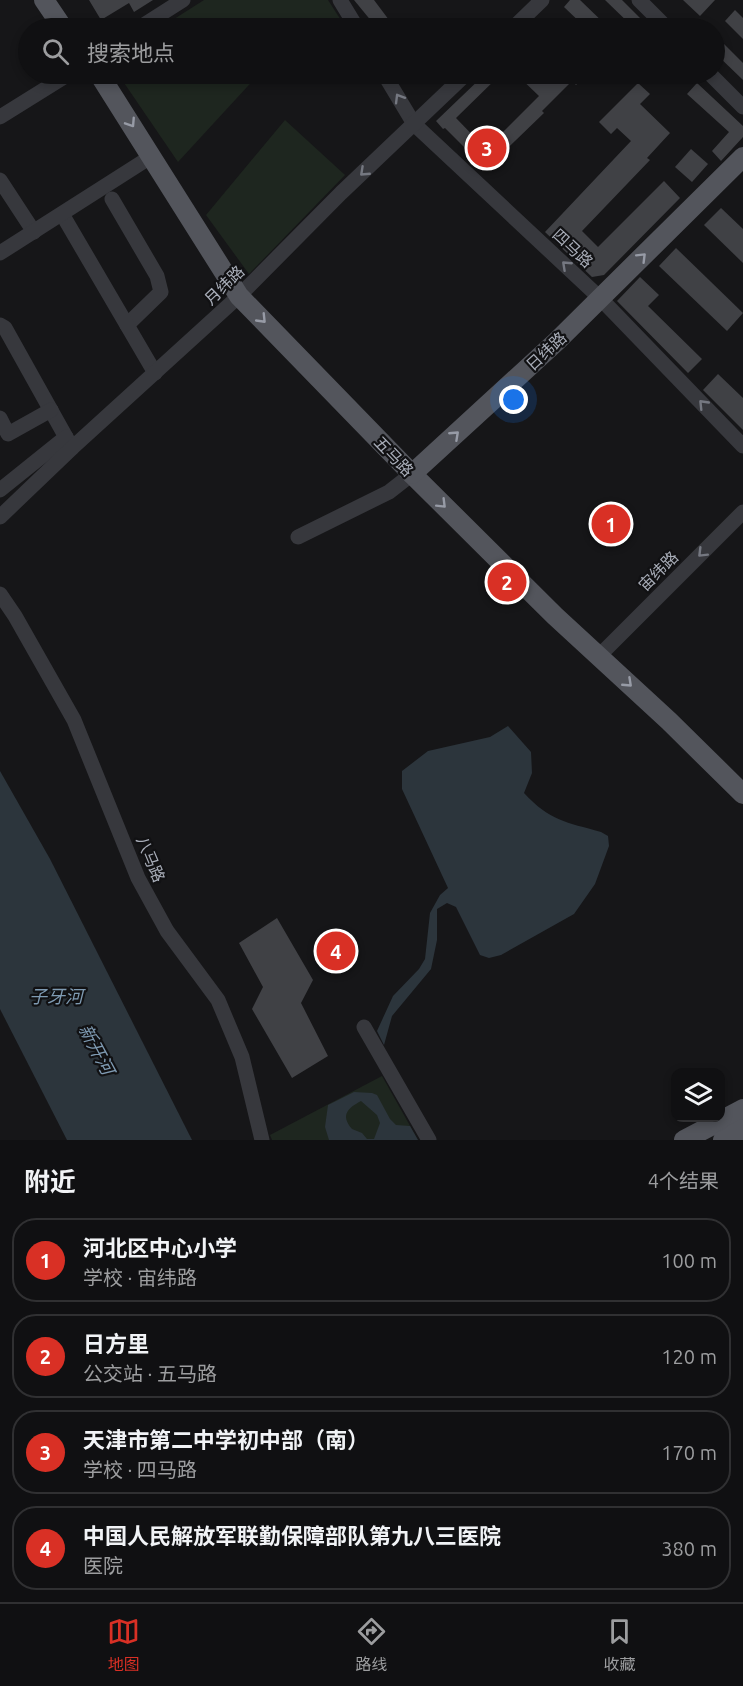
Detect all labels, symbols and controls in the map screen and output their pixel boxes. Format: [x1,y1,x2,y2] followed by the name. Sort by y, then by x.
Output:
[18,18,725,84] search box
[39,35,72,68] icon: search
[87,40,175,65] text: 搜索地点
[394,94,406,105] one-way arrow
[123,116,134,127] one-way arrow
[468,126,506,170] pin: 3
[360,165,370,176] one-way arrow
[549,225,597,271] street label: 四马路
[634,253,645,264] one-way arrow
[562,261,572,272] one-way arrow
[200,262,248,308] street label: 月纬路
[254,312,265,323] one-way arrow
[522,328,570,374] street label: 日纬路
[499,385,528,414] your location
[699,401,710,412] one-way arrow
[448,431,459,442] one-way arrow
[371,432,417,480] street label: 五马路
[435,497,445,508] one-way arrow
[592,502,630,546] pin: 1
[698,546,709,557] one-way arrow
[635,548,681,594] street label: 宙纬路
[488,560,526,604] pin: 2
[621,676,631,687] one-way arrow
[133,833,169,885] street label: 八马路
[316,928,356,974] pin: 4
[29,986,86,1006] water label: 子牙河
[75,1020,120,1080] water label: 新开河
[671,1068,725,1122] map controls
[671,1068,725,1122] button: layers
[24,1167,76,1196] text: 附近
[648,1169,719,1192] text: 4个结果
[83,1235,237,1260] text: 河北区中心小学
[40,1249,51,1272] text: 1
[661,1249,717,1272] text: 100 m
[83,1266,197,1289] text: 学校 · 宙纬路
[83,1331,149,1356] text: 日方里
[40,1345,51,1368] text: 2
[661,1345,717,1368] text: 120 m
[83,1362,217,1385] text: 公交站 · 五马路
[83,1427,369,1452] text: 天津市第二中学初中部（南）
[40,1441,51,1464] text: 3
[661,1441,717,1464] text: 170 m
[83,1458,197,1481] text: 学校 · 四马路
[83,1523,501,1548] text: 中国人民解放军联勤保障部队第九八三医院
[40,1537,51,1560] text: 4
[661,1537,717,1560] text: 380 m
[83,1554,123,1577] text: 医院
[107,1615,140,1675] tab: 地图
[355,1615,388,1675] tab: 路线
[603,1615,636,1675] tab: 收藏

